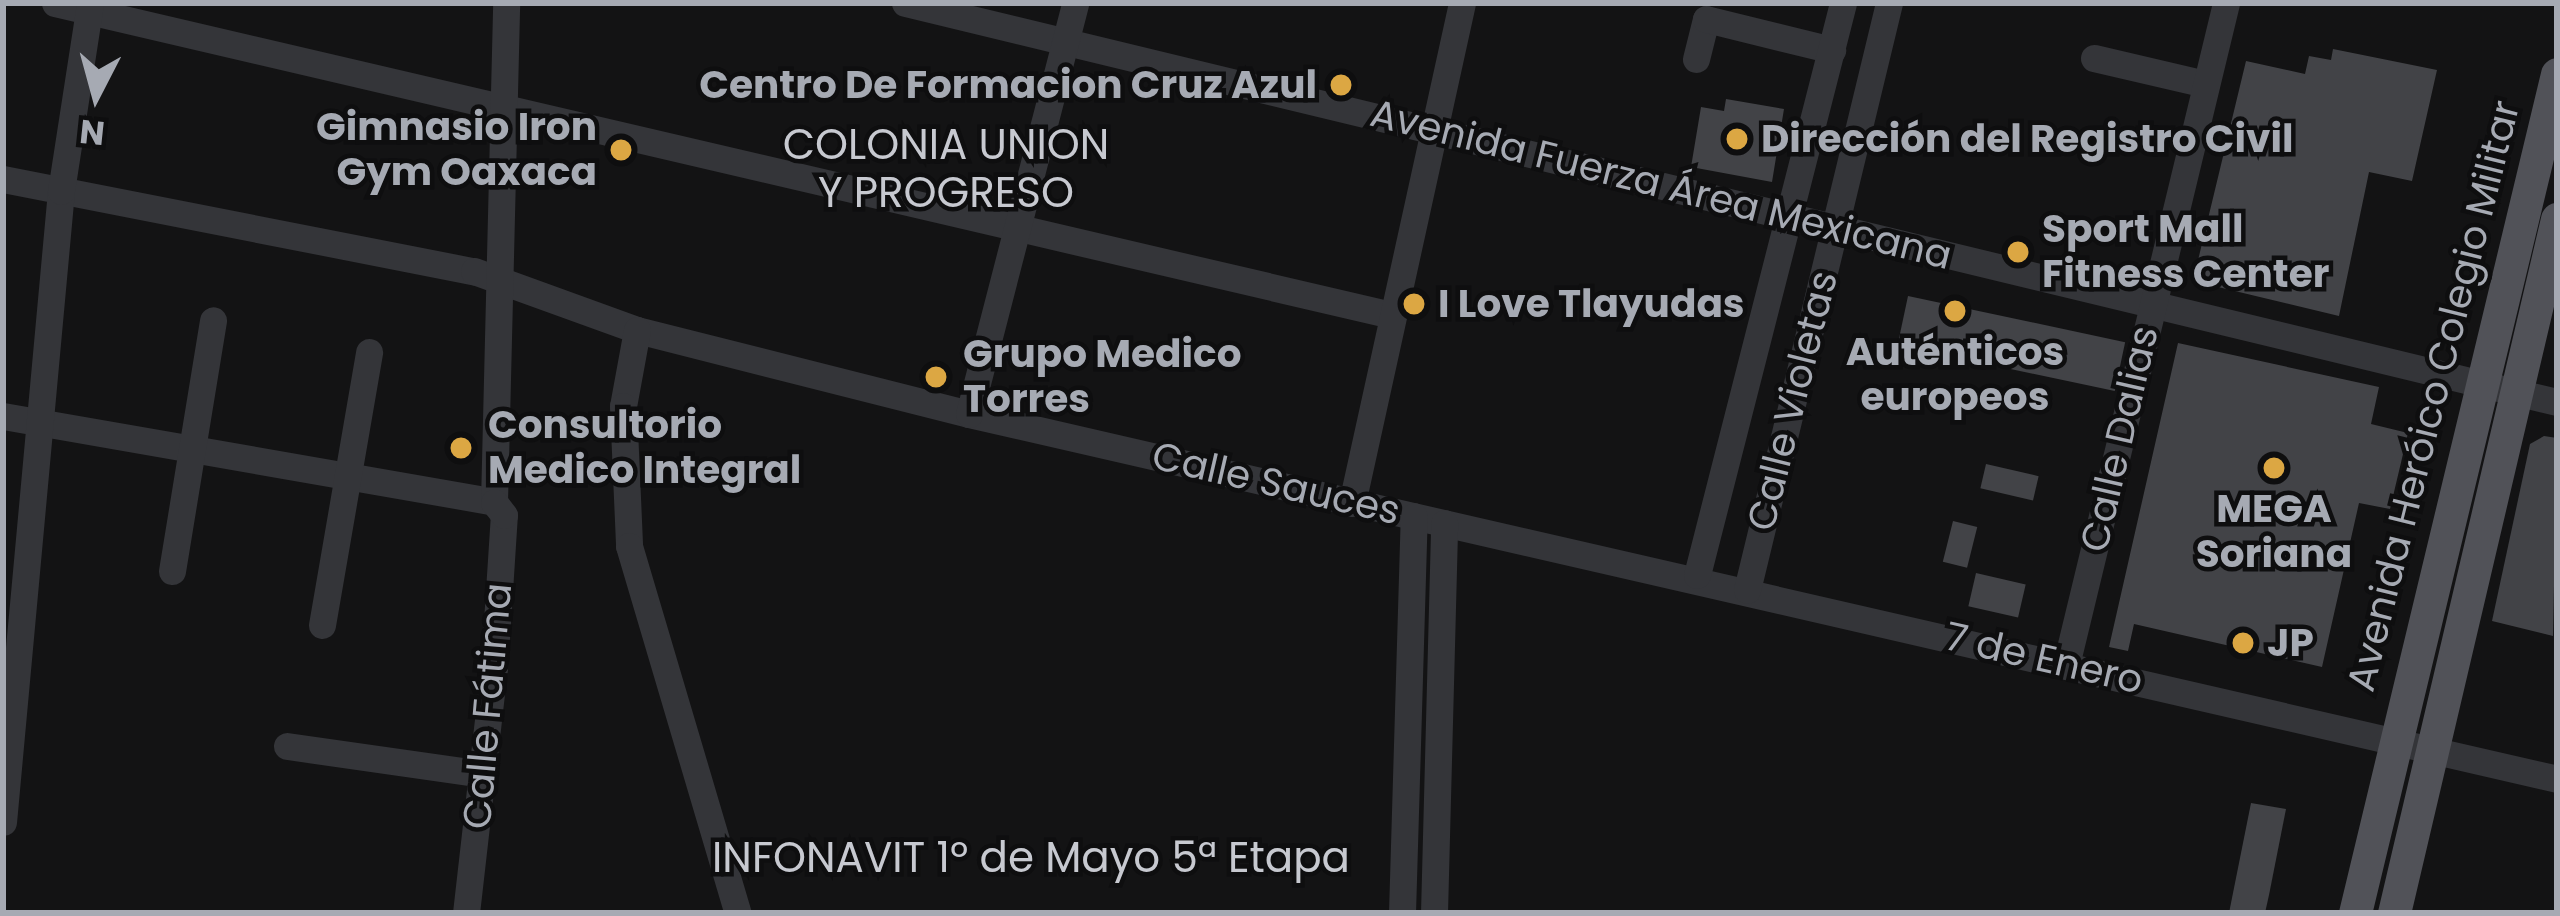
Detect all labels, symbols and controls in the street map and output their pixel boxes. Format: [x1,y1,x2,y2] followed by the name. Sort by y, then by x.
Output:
[36,36,156,156] north arrow
[699,62,1317,108] place label: Centro De Formacion Cruz Azul
[1328,72,1354,98] marker: Centro De Formacion Cruz Azul
[1366,90,1956,280] street label: Avenida Fuerza Área Mexicana
[2338,96,2530,696] street label: Avenida Heróico Colegio Militar
[316,105,597,196] place label: Gimnasio Iron Gym Oaxaca
[77,108,107,157] text: N
[1761,116,2293,162] place label: Dirección del Registro Civil
[763,120,1129,219] district label: COLONIA UNION Y PROGRESO
[1724,126,1750,152] marker: Dirección del Registro Civil
[608,137,634,163] marker: Gimnasio Iron Gym Oaxaca
[2042,207,2329,298] place label: Sport Mall Fitness Center
[2005,239,2031,265] marker: Sport Mall Fitness Center
[1738,266,1848,536] street label: Calle Violetas
[1438,281,1745,327] place label: I Love Tlayudas
[1401,291,1427,317] marker: I Love Tlayudas
[1942,298,1968,324] marker: Auténticos europeos
[2071,322,2169,556] street label: Calle Dalias
[1846,330,2064,421] place label: Auténticos europeos
[963,332,1242,423] place label: Grupo Medico Torres
[920,361,952,393] marker: Grupo Medico Torres
[488,403,801,494] place label: Consultorio Medico Integral
[445,432,477,464] marker: Consultorio Medico Integral
[1148,433,1404,535] street label: Calle Sauces
[2261,455,2287,481] marker: MEGA Soriana
[2196,487,2352,578] place label: MEGA Soriana
[454,581,522,831] street label: Calle Fátima
[1941,614,2147,704] street label: 7 de Enero
[2267,620,2314,666] place label: JP
[2230,630,2256,656] marker: JP
[712,833,1350,883] district label: INFONAVIT 1º de Mayo 5ª Etapa

